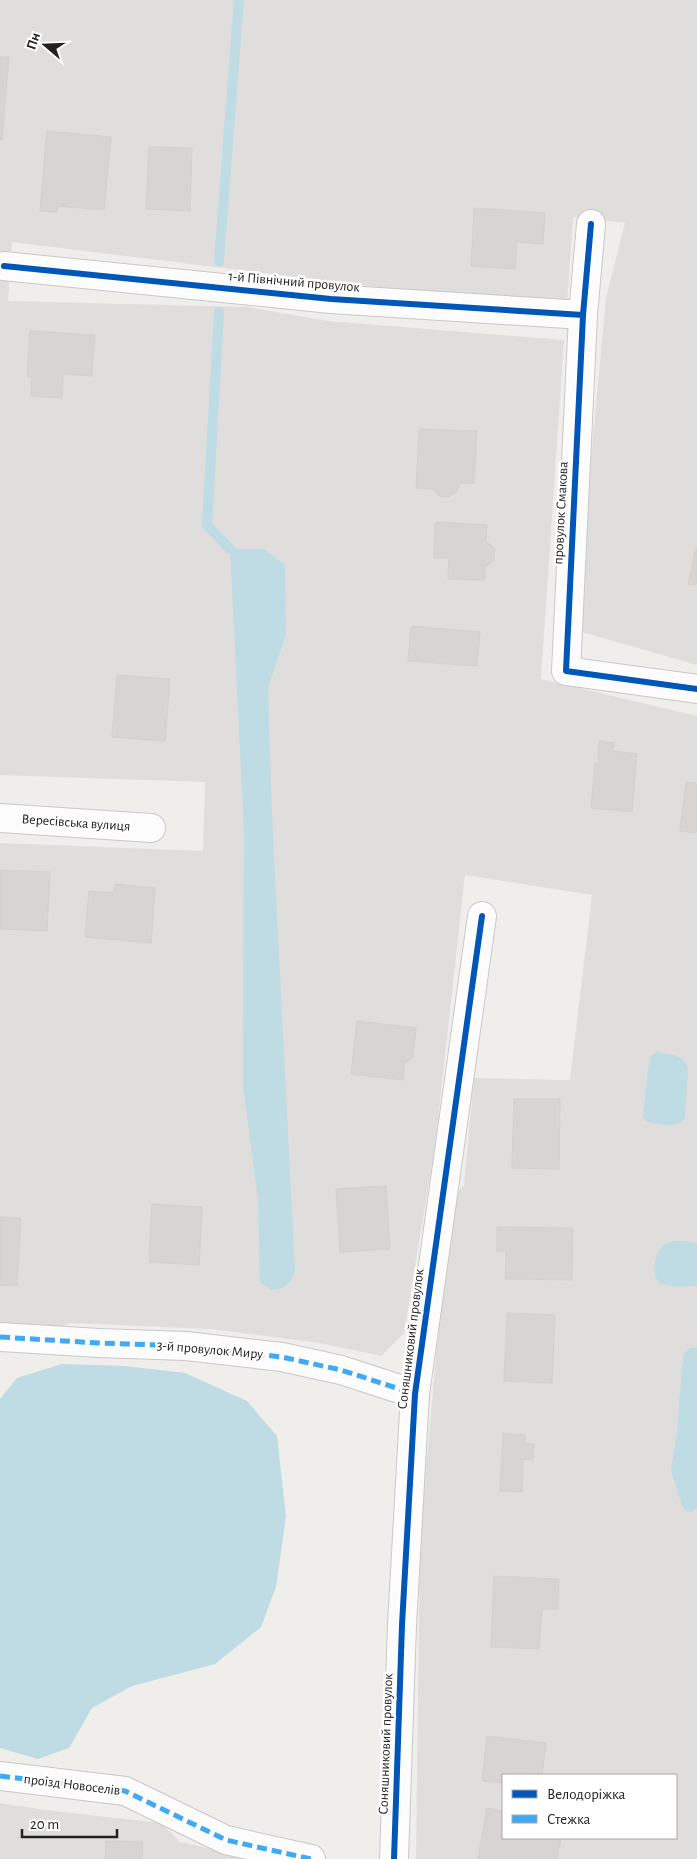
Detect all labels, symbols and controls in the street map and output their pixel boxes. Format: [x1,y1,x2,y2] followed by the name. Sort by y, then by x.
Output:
[20,20,70,70] north arrow
[24,31,43,51] text: Пн
[228,269,361,295] street label: 1-й Північний провулок
[551,460,571,565] street label: провулок Смакова
[21,812,131,834] street label: Вересівська вулиця
[395,1267,427,1410] street label: Соняшниковий провулок
[156,1338,264,1362] street label: 3-й провулок Миру
[377,1673,395,1815] street label: Соняшниковий провулок
[23,1772,121,1798] street label: проїзд Новоселів
[502,1774,677,1839] legend
[547,1787,626,1802] text: Велодоріжка
[22,1806,118,1838] scale bar
[547,1812,591,1827] text: Стежка
[30,1817,59,1832] text: 20 m

